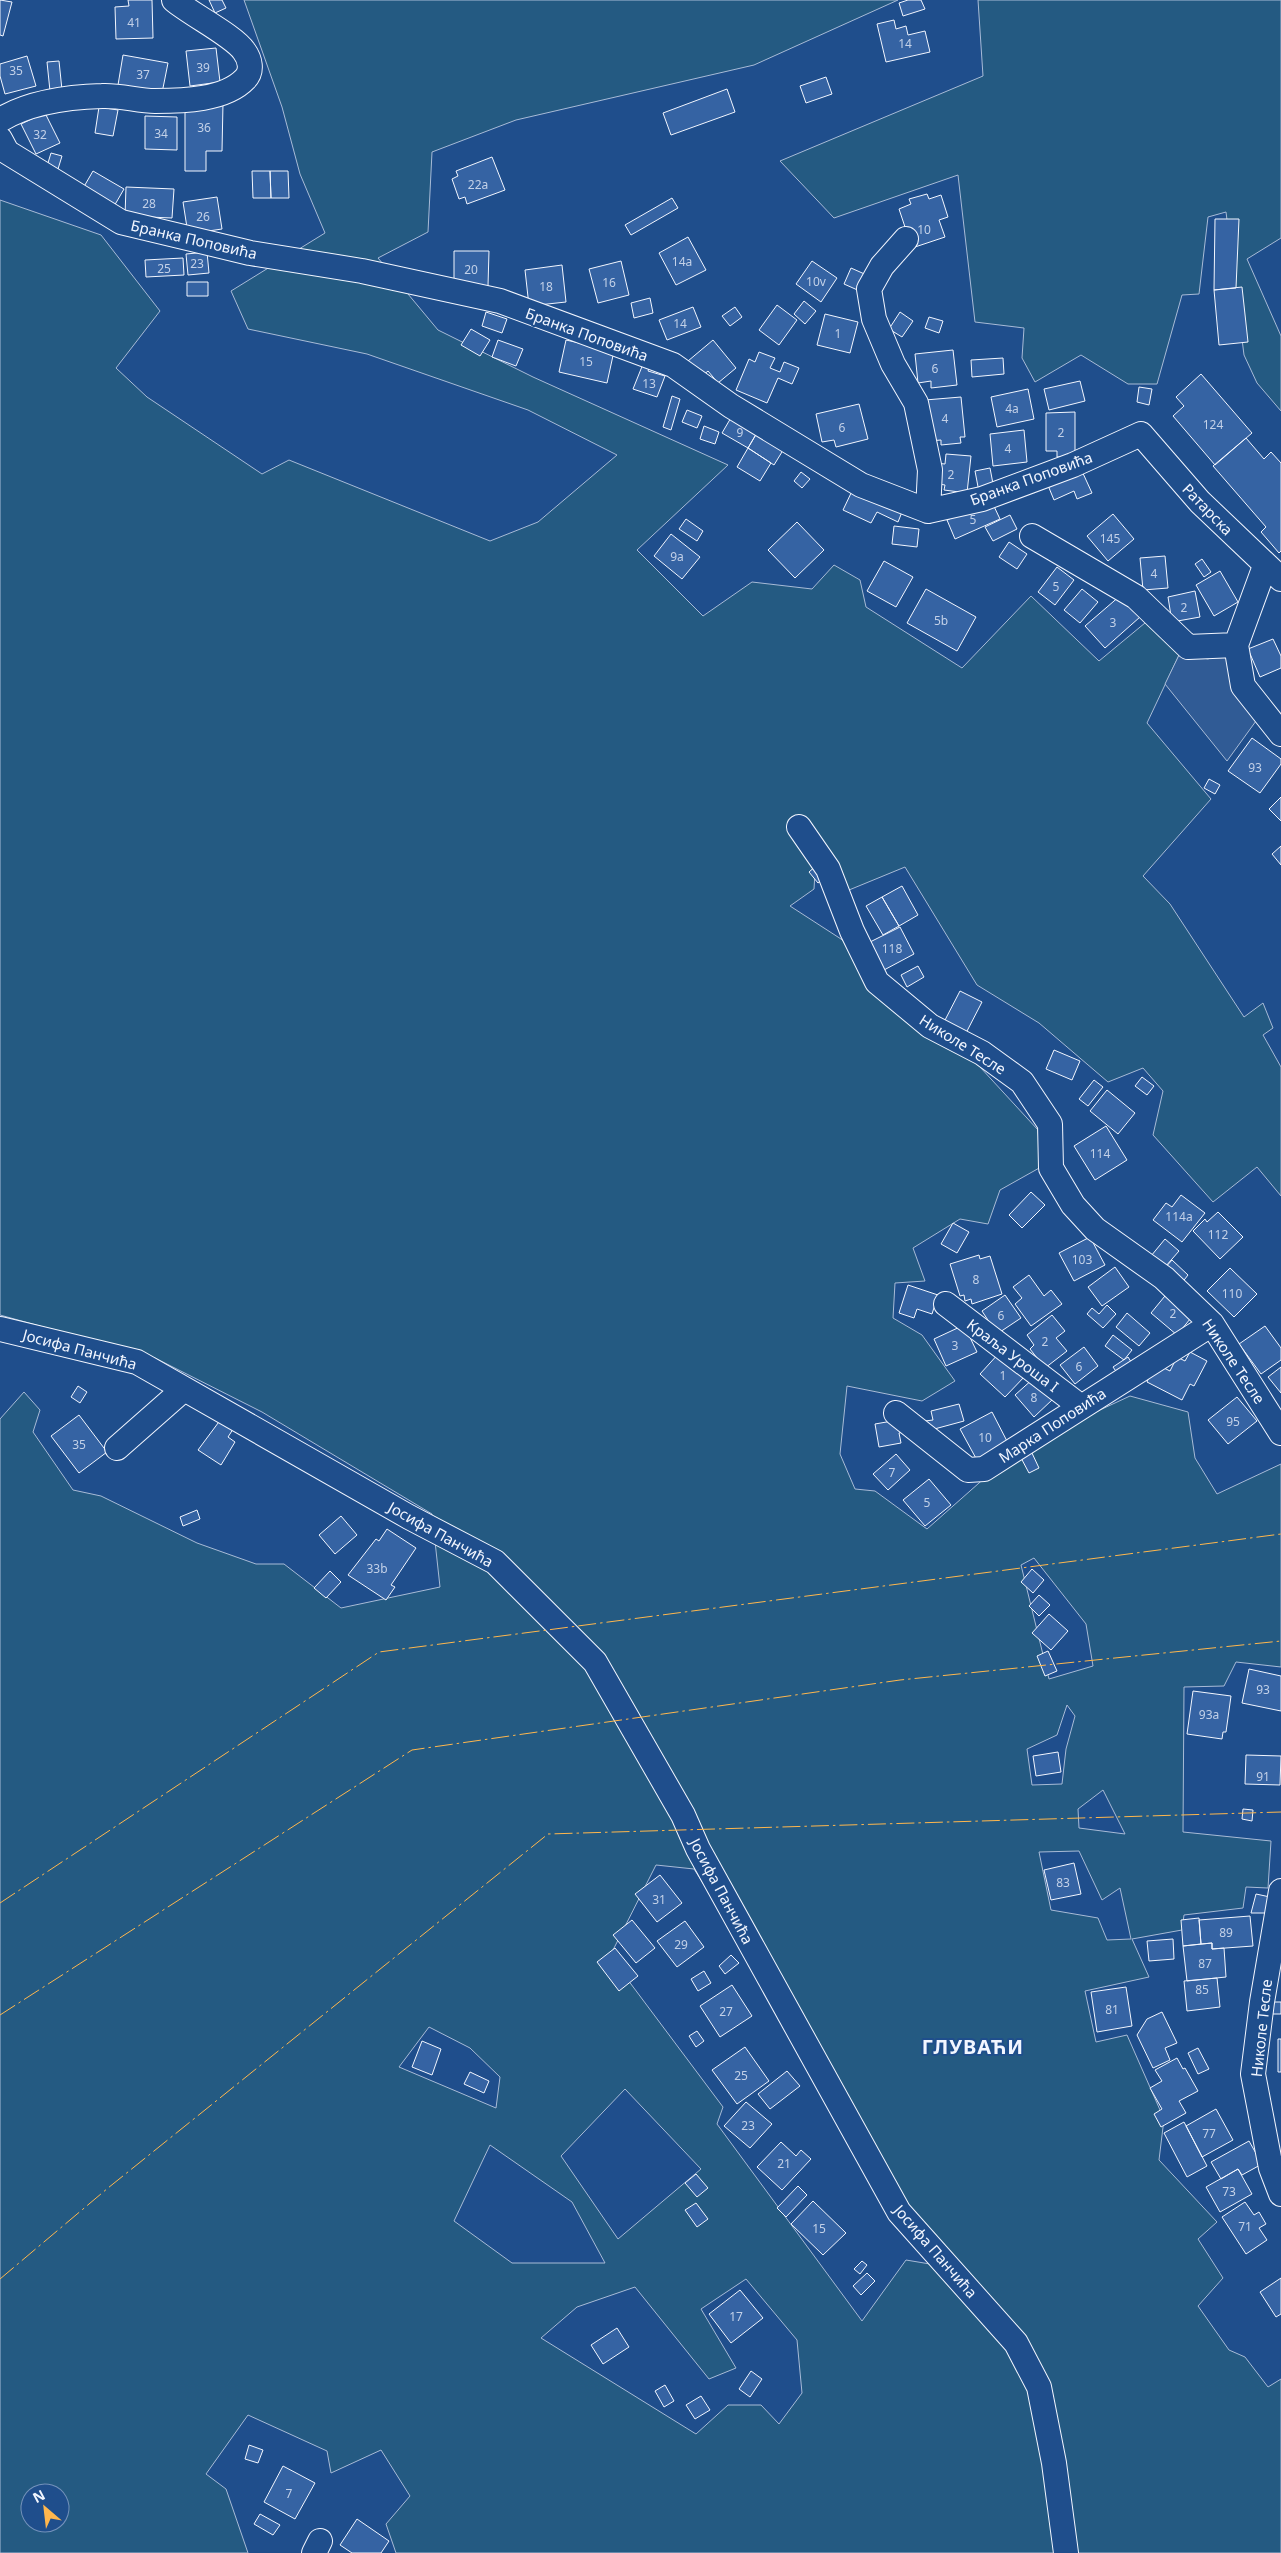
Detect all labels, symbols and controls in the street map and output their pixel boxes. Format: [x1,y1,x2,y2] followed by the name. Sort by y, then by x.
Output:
[127,14,141,31] house number: 41
[898,35,912,52] house number: 14
[196,59,210,76] house number: 39
[9,62,23,79] house number: 35
[136,66,150,83] house number: 37
[197,119,211,136] house number: 36
[154,125,168,142] house number: 34
[33,126,47,143] house number: 32
[468,176,488,193] house number: 22a
[142,195,156,212] house number: 28
[196,208,210,225] house number: 26
[129,215,259,263] street label: Бранка Поповића
[917,221,931,238] house number: 10
[672,253,692,270] house number: 14a
[190,255,204,272] house number: 23
[157,260,171,277] house number: 25
[464,261,478,278] house number: 20
[806,273,827,290] house number: 10v
[602,274,616,291] house number: 16
[539,278,553,295] house number: 18
[523,303,651,365] street label: Бранка Поповића
[673,315,687,332] house number: 14
[835,325,841,342] house number: 1
[579,353,593,370] house number: 15
[932,360,939,377] house number: 6
[642,375,656,392] house number: 13
[1005,400,1019,417] house number: 4a
[942,410,949,427] house number: 4
[1203,416,1223,433] house number: 124
[839,419,846,436] house number: 6
[737,424,744,441] house number: 9
[1058,424,1065,441] house number: 2
[1005,440,1012,457] house number: 4
[967,447,1095,509] street label: Бранка Поповића
[948,466,955,483] house number: 2
[1178,479,1238,539] street label: Ратарска
[970,511,977,528] house number: 5
[1100,530,1120,547] house number: 145
[670,548,684,565] house number: 9a
[1151,565,1158,582] house number: 4
[1053,578,1060,595] house number: 5
[1181,599,1188,616] house number: 2
[934,612,948,629] house number: 5b
[1110,614,1117,631] house number: 3
[1248,759,1262,776] house number: 93
[882,940,902,957] house number: 118
[916,1009,1010,1079] street label: Николе Тесле
[1090,1145,1110,1162] house number: 114
[1165,1208,1193,1225] house number: 114a
[1208,1226,1228,1243] house number: 112
[1072,1251,1092,1268] house number: 103
[973,1271,980,1288] house number: 8
[1222,1285,1242,1302] house number: 110
[1170,1305,1177,1322] house number: 2
[998,1307,1005,1324] house number: 6
[963,1314,1063,1396] street label: Краља Уроша I
[1198,1315,1270,1407] street label: Николе Тесле
[19,1324,139,1374] street label: Јосифа Панчића
[1042,1333,1049,1350] house number: 2
[952,1337,959,1354] house number: 3
[1076,1358,1083,1375] house number: 6
[1000,1367,1006,1384] house number: 1
[994,1383,1110,1467] street label: Марка Поповића
[1031,1389,1038,1406] house number: 8
[1226,1413,1240,1430] house number: 95
[978,1429,992,1446] house number: 10
[72,1436,86,1453] house number: 35
[889,1464,896,1481] house number: 7
[924,1494,931,1511] house number: 5
[383,1496,497,1571] street label: Јосифа Панчића
[366,1560,388,1577] house number: 33b
[1256,1681,1270,1698] house number: 93
[1199,1706,1219,1723] house number: 93a
[1256,1768,1270,1785] house number: 91
[685,1833,758,1947] street label: Јосифа Панчића
[1056,1874,1070,1891] house number: 83
[652,1891,666,1908] house number: 31
[1219,1924,1233,1941] house number: 89
[674,1936,688,1953] house number: 29
[1198,1955,1212,1972] house number: 87
[1246,1978,1276,2078] street label: Николе Тесле
[1195,1981,1209,1998] house number: 85
[1105,2001,1119,2018] house number: 81
[719,2003,733,2020] house number: 27
[922,2033,1024,2060] district label: ГЛУВАЋИ
[734,2067,748,2084] house number: 25
[741,2117,755,2134] house number: 23
[1202,2125,1216,2142] house number: 77
[777,2155,791,2172] house number: 21
[1222,2183,1236,2200] house number: 73
[889,2199,982,2302] street label: Јосифа Панчића
[1238,2218,1252,2235] house number: 71
[812,2220,826,2237] house number: 15
[729,2308,743,2325] house number: 17
[20,2483,70,2533] north arrow
[29,2485,48,2507] text: N
[286,2485,293,2502] house number: 7

